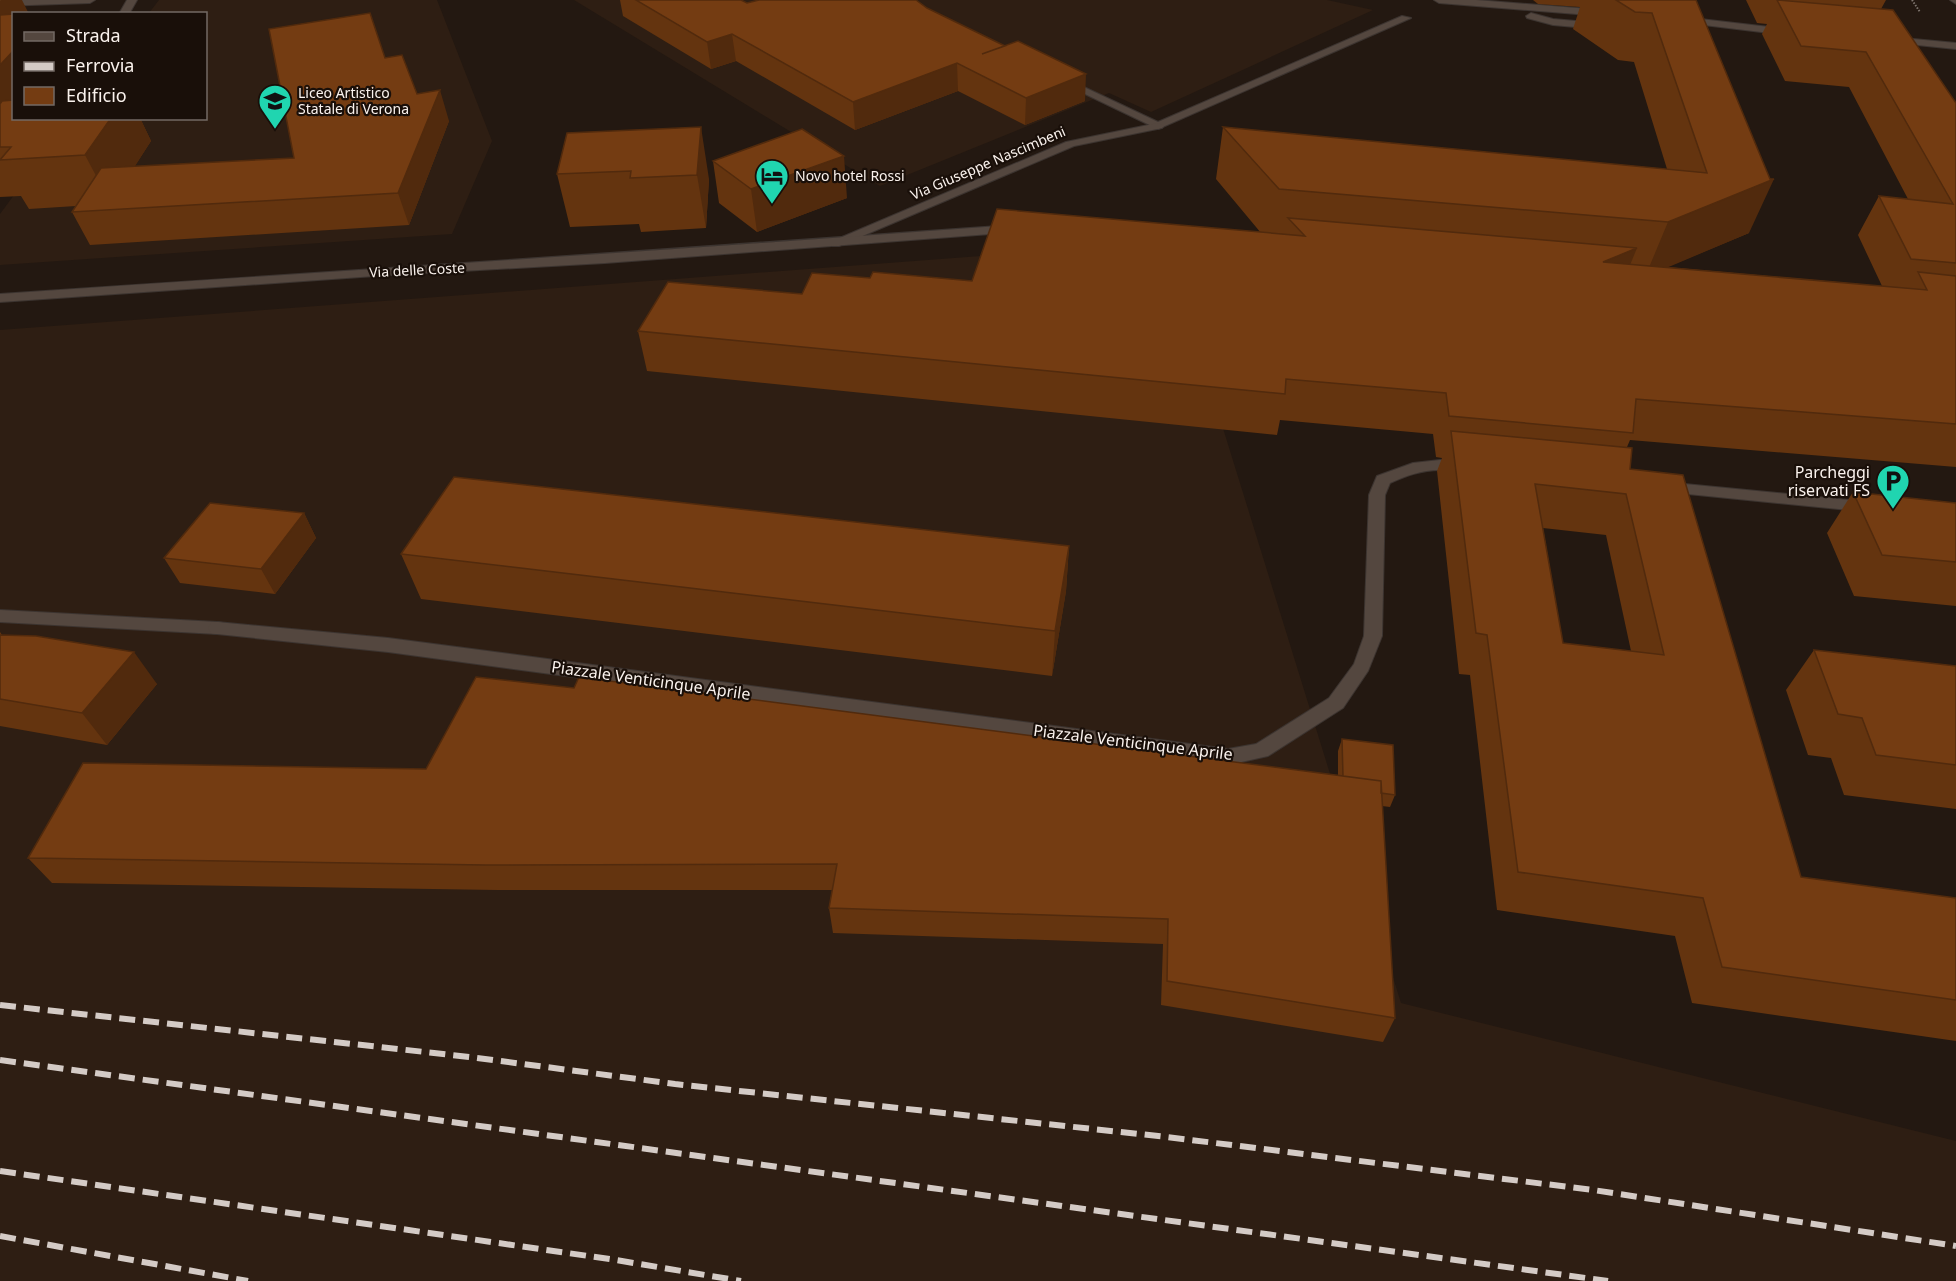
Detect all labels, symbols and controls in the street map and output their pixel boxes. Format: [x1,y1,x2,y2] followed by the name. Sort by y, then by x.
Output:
[12,12,207,120] legend
[66,23,121,47] text: Strada
[66,53,134,77] text: Ferrovia
[66,83,127,107] text: Edificio
[257,83,293,130] school or university icon: Liceo Artistico Statale di Verona
[298,83,409,118] place label: Liceo Artistico Statale di Verona
[907,121,1068,204] street label: Via Giuseppe Nascimbeni
[754,158,790,205] hotel icon: Novo hotel Rossi
[795,166,905,185] place label: Novo hotel Rossi
[369,258,465,281] street label: Via delle Coste
[1788,461,1870,501] place label: Parcheggi riservati FS
[1875,463,1911,510] parking icon: Parcheggi riservati FS
[550,655,752,705] street label: Piazzale Venticinque Aprile
[1032,719,1234,765] street label: Piazzale Venticinque Aprile

